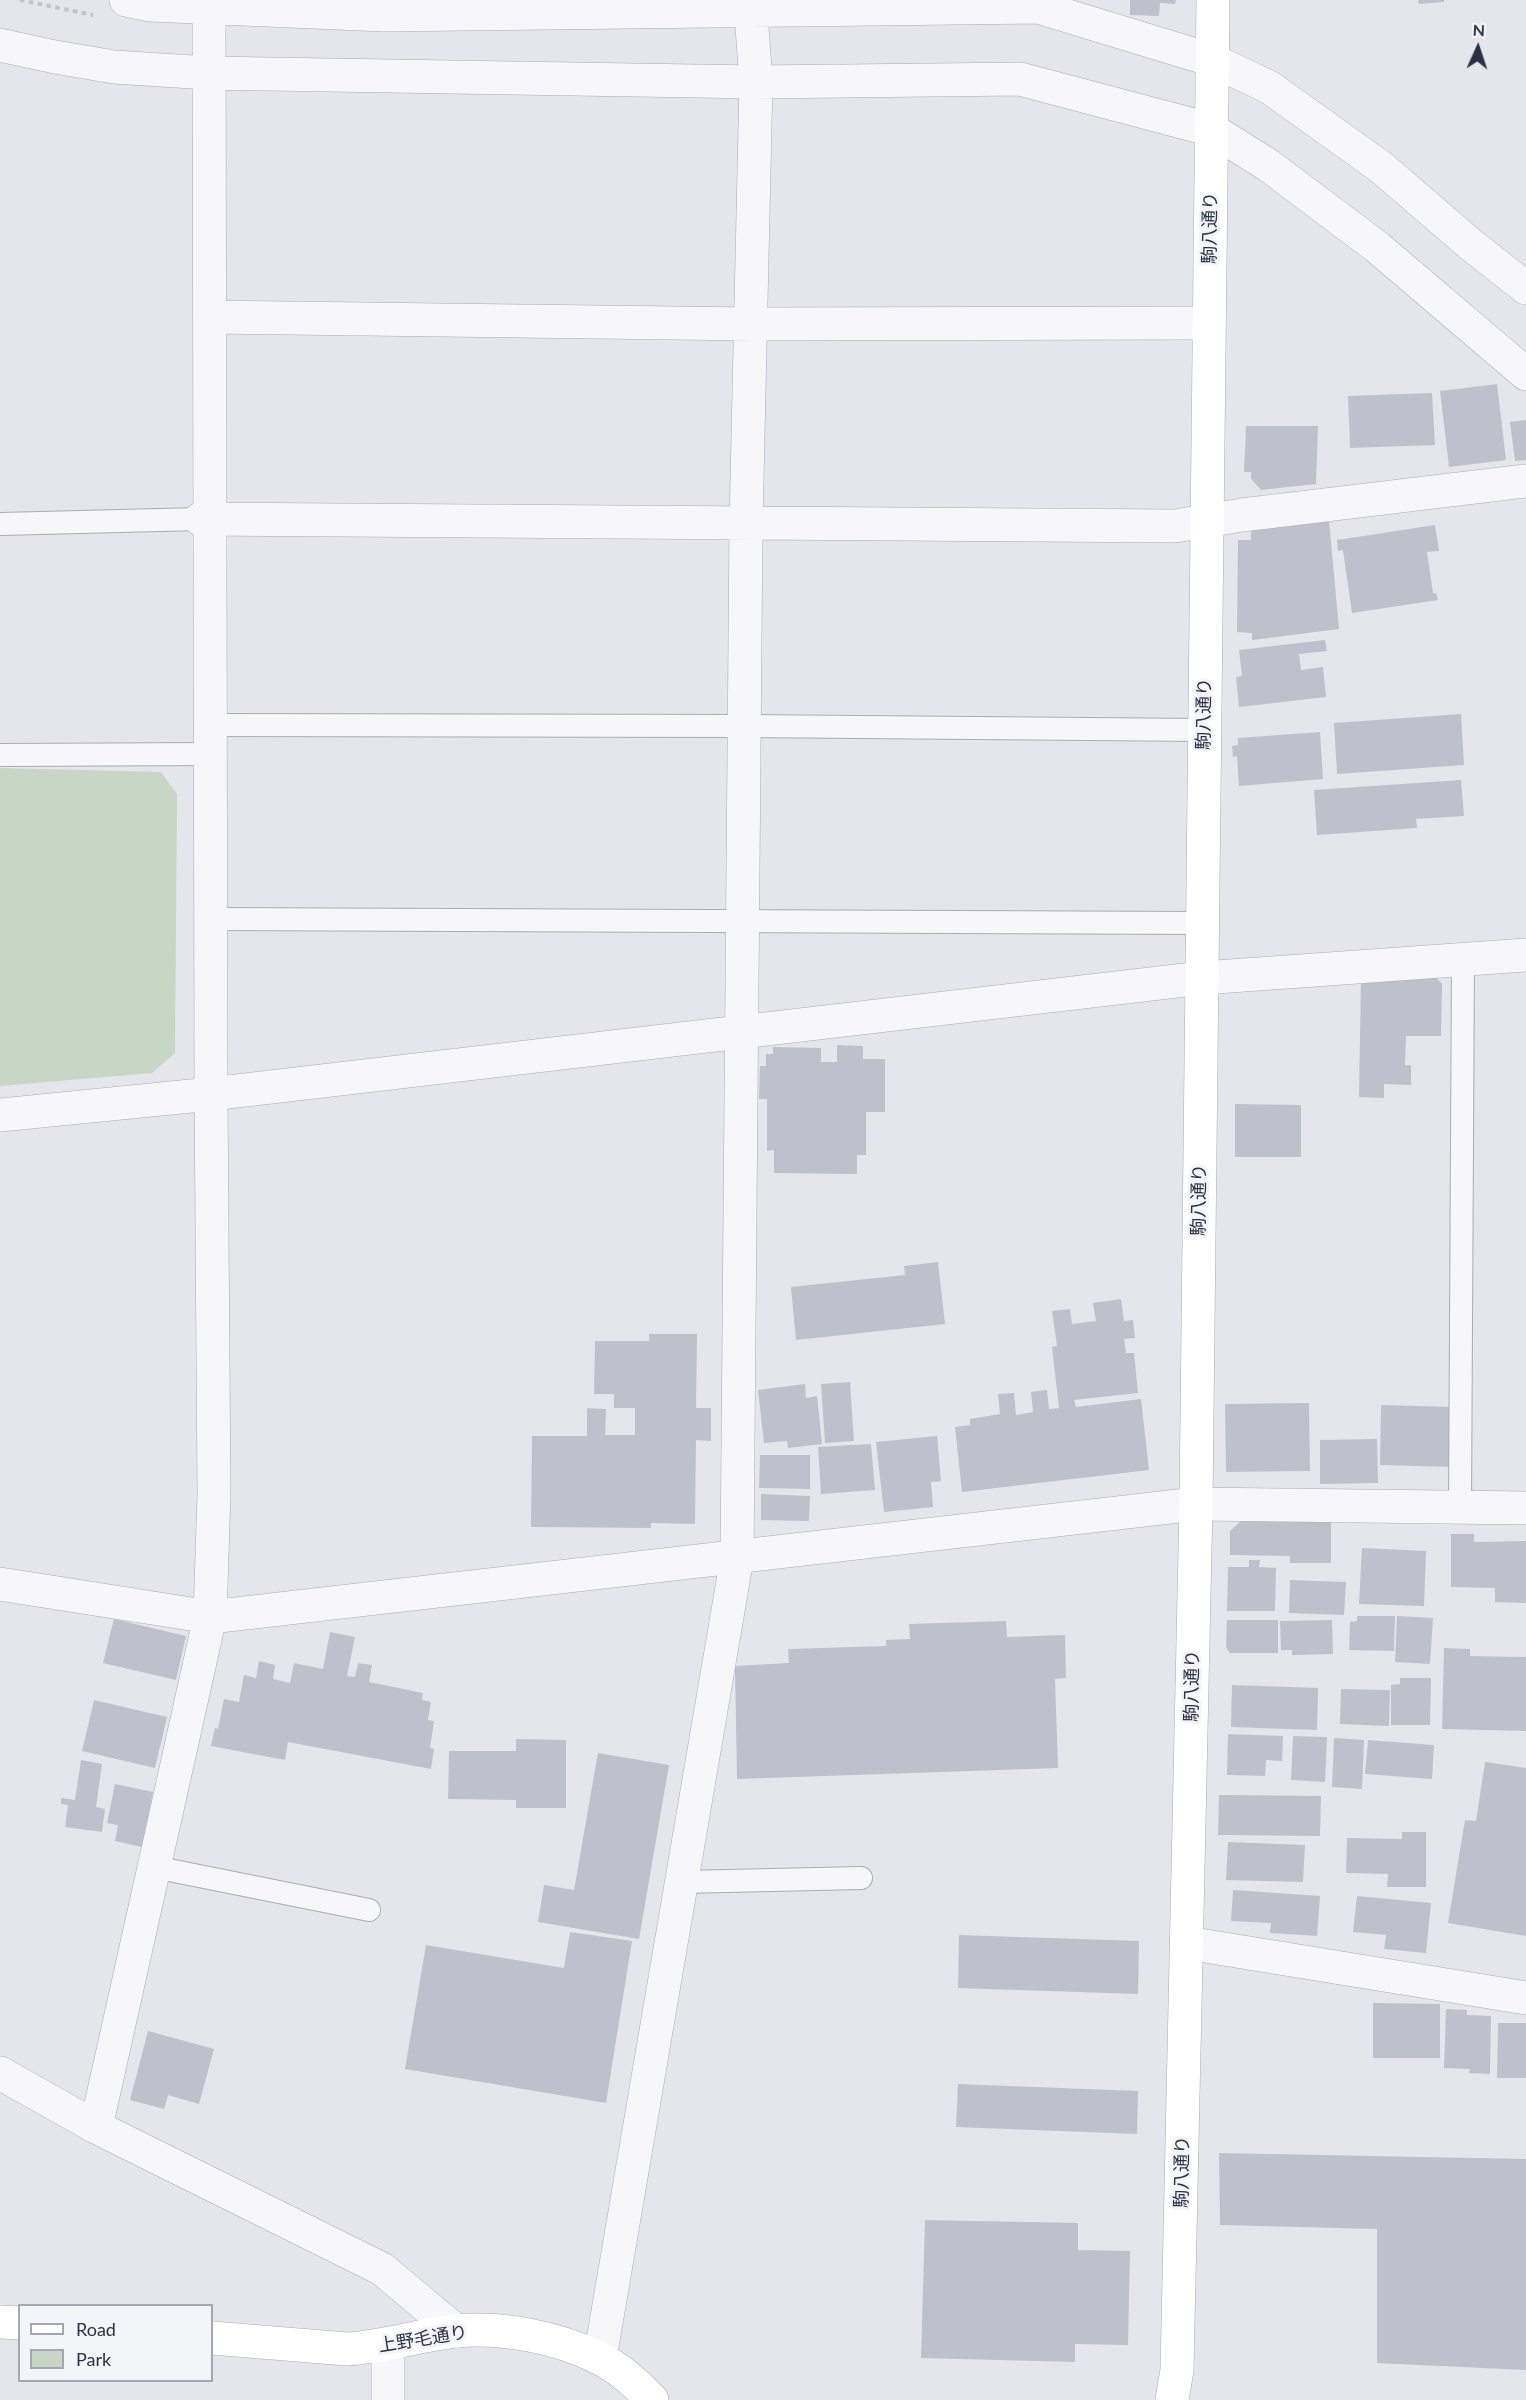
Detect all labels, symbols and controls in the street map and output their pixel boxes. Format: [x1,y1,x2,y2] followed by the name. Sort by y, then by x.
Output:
[1448,18,1508,78] north arrow
[1472,20,1486,39] text: N
[1199,192,1221,264] street label: 駒八通り
[1193,678,1215,750] street label: 駒八通り
[1188,1164,1210,1236] street label: 駒八通り
[1181,1650,1203,1722] street label: 駒八通り
[1171,2136,1193,2208] street label: 駒八通り
[18,2304,213,2382] legend
[76,2318,116,2340] text: Road
[377,2321,469,2357] street label: 上野毛通り
[76,2348,111,2370] text: Park

